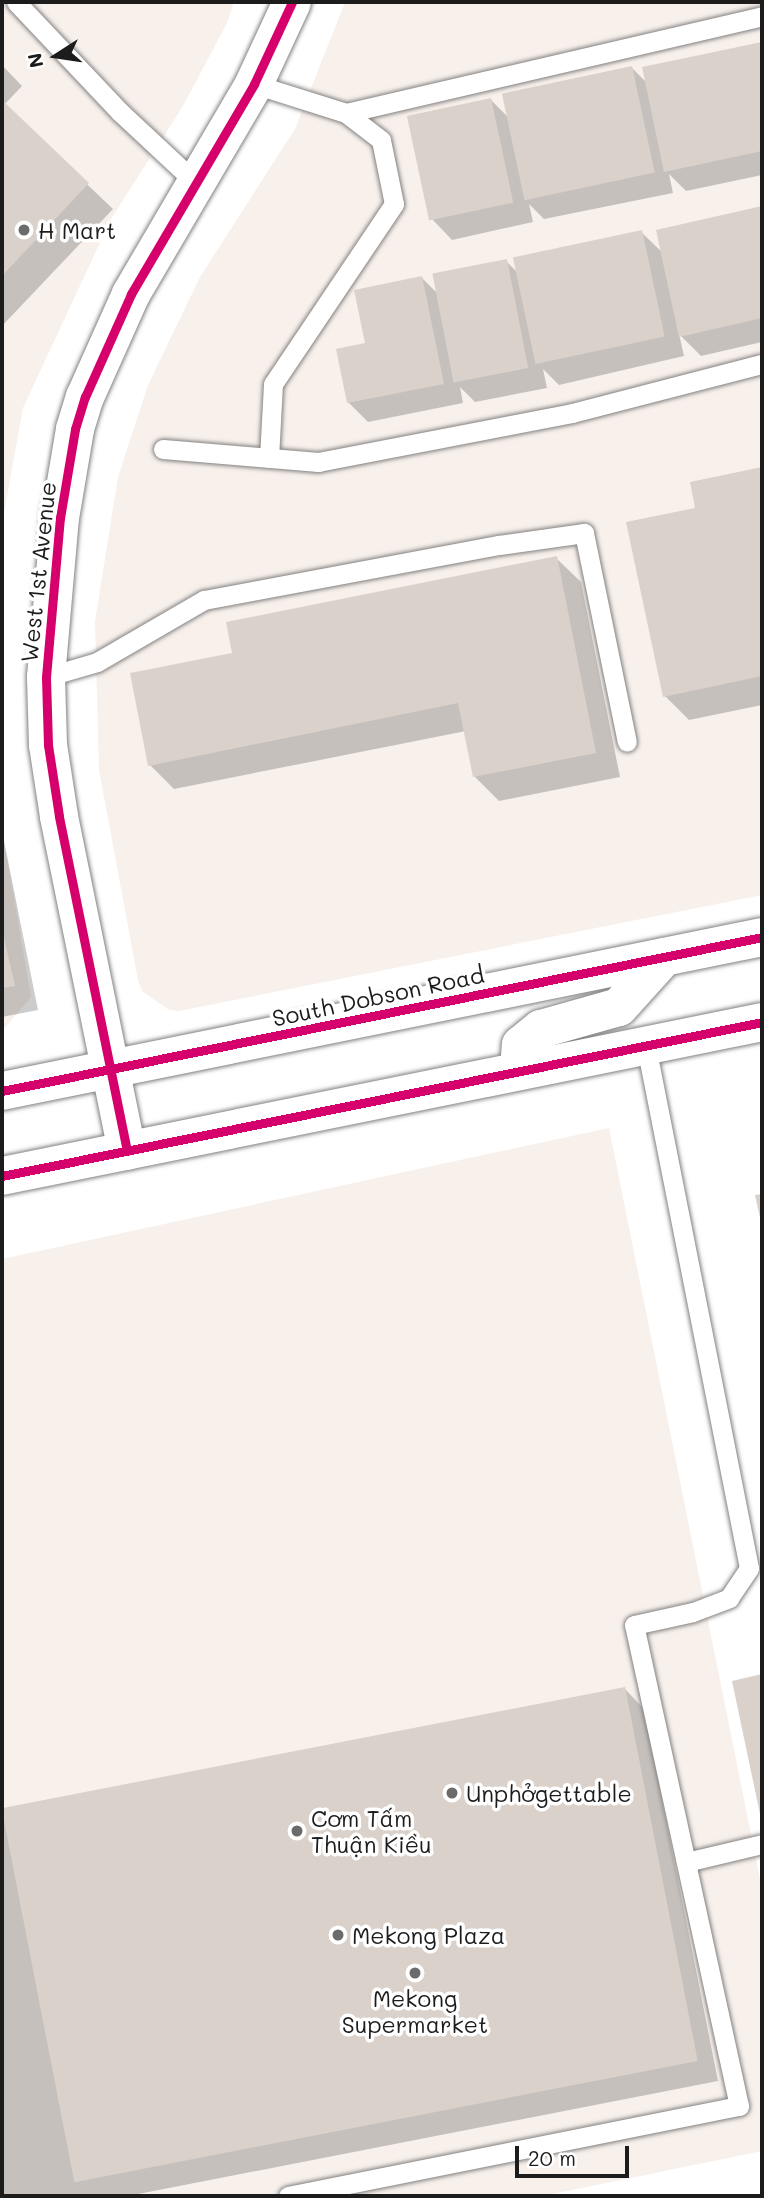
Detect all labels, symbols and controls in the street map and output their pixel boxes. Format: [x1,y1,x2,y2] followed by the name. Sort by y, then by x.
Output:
[21,21,91,91] north arrow
[21,51,49,70] text: N
[38,216,116,244] place label: H Mart
[16,222,32,238] marker: H Mart
[15,480,61,664] street label: West 1st Avenue
[270,960,486,1032] street label: South Dobson Road
[466,1779,632,1807] place label: Unphởgettable
[444,1785,460,1801] marker: Unphởgettable
[311,1804,432,1858] place label: Cơm Tấm Thuận Kiều
[289,1823,305,1839] marker: Cơm Tấm Thuận Kiều
[352,1921,505,1949] place label: Mekong Plaza
[330,1927,346,1943] marker: Mekong Plaza
[407,1965,423,1981] marker: Mekong Supermarket
[342,1984,488,2038] place label: Mekong Supermarket
[519,2132,633,2176] scale bar
[528,2144,576,2171] text: 20 m

